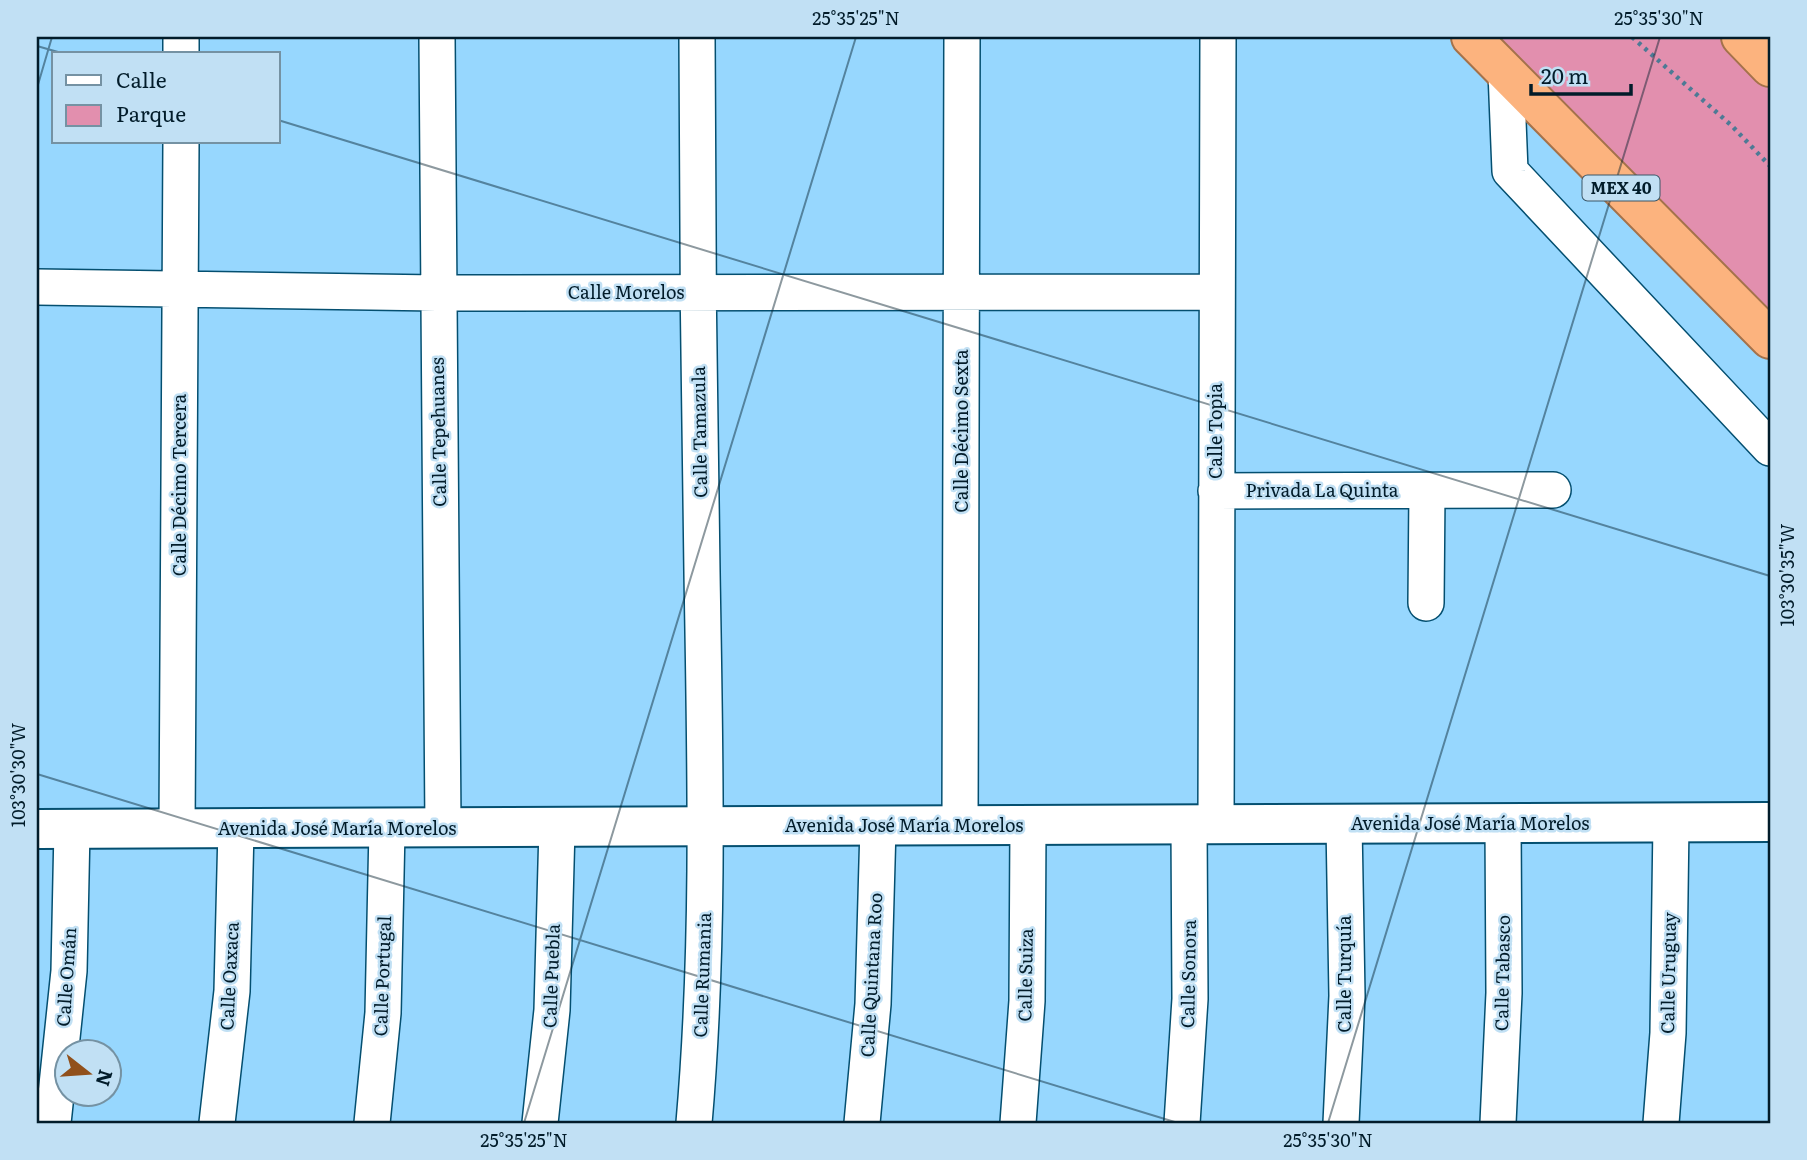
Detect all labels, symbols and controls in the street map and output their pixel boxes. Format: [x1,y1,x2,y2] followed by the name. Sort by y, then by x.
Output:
[812,4,900,31] text: 25°35'25"N
[1614,4,1704,31] text: 25°35'30"N
[52,52,280,144] legend
[1531,52,1630,96] scale bar
[1541,59,1588,90] text: 20 m
[116,63,167,94] text: Calle
[116,97,186,128] text: Parque
[1582,176,1660,200] road number: MEX 40
[568,278,684,305] street label: Calle Morelos
[947,349,974,513] street label: Calle Décimo Sexta
[423,357,452,507] street label: Calle Tepehuanes
[684,366,713,498] street label: Calle Tamazula
[1201,383,1228,479] street label: Calle Topia
[165,394,192,576] street label: Calle Décimo Tercera
[1245,476,1399,503] street label: Privada La Quinta
[1773,523,1800,626] text: 103°30'35"W
[4,723,31,827] text: 103°30'30"W
[1351,809,1589,836] street label: Avenida José María Morelos
[785,811,1023,838] street label: Avenida José María Morelos
[218,814,456,841] street label: Avenida José María Morelos
[853,892,888,1058] street label: Calle Quintana Roo
[1653,911,1682,1034] street label: Calle Uruguay
[686,912,717,1038] street label: Calle Rumania
[366,915,397,1037] street label: Calle Portugal
[1330,915,1357,1033] street label: Calle Turquía
[1487,915,1516,1031] street label: Calle Tabasco
[1173,919,1202,1028] street label: Calle Sonora
[212,921,245,1031] street label: Calle Oaxaca
[535,923,566,1029] street label: Calle Puebla
[49,926,82,1027] street label: Calle Omán
[1010,928,1039,1022] street label: Calle Suiza
[52,1038,122,1108] north arrow
[89,1067,121,1090] text: N
[480,1126,568,1153] text: 25°35'25"N
[1283,1126,1373,1153] text: 25°35'30"N

